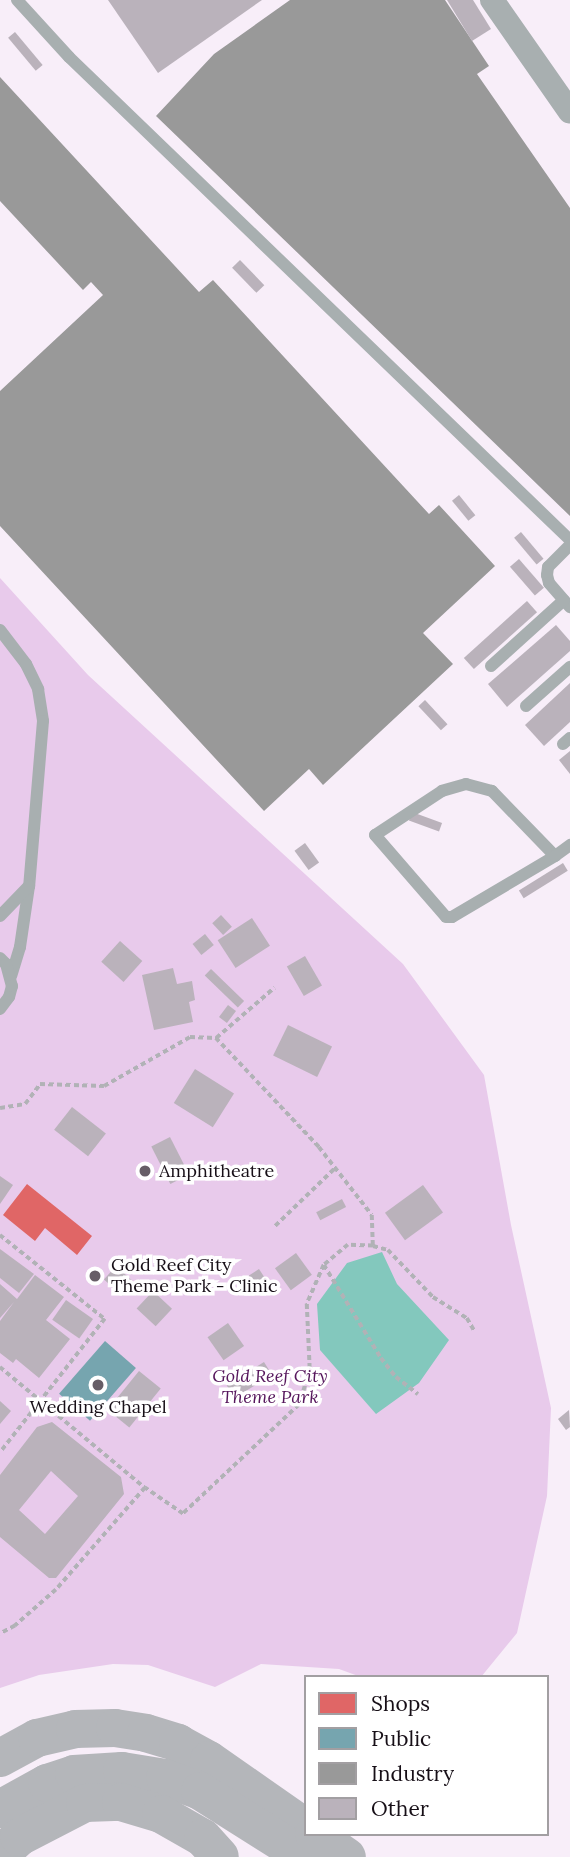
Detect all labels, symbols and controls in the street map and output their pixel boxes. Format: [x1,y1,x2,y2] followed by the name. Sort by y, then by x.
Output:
[159,1160,274,1182] place label: Amphitheatre
[137,1163,153,1179] marker: Amphitheatre
[111,1255,277,1298] place label: Gold Reef City Theme Park - Clinic
[85,1266,105,1286] marker: Gold Reef City Theme Park - Clinic
[212,1366,328,1408] park label: Gold Reef City Theme Park
[90,1377,106,1393] marker: Wedding Chapel
[29,1396,167,1418] place label: Wedding Chapel
[304,1675,549,1836] legend
[371,1690,430,1717] text: Shops
[371,1725,431,1752] text: Public
[371,1760,454,1787] text: Industry
[371,1795,429,1822] text: Other

